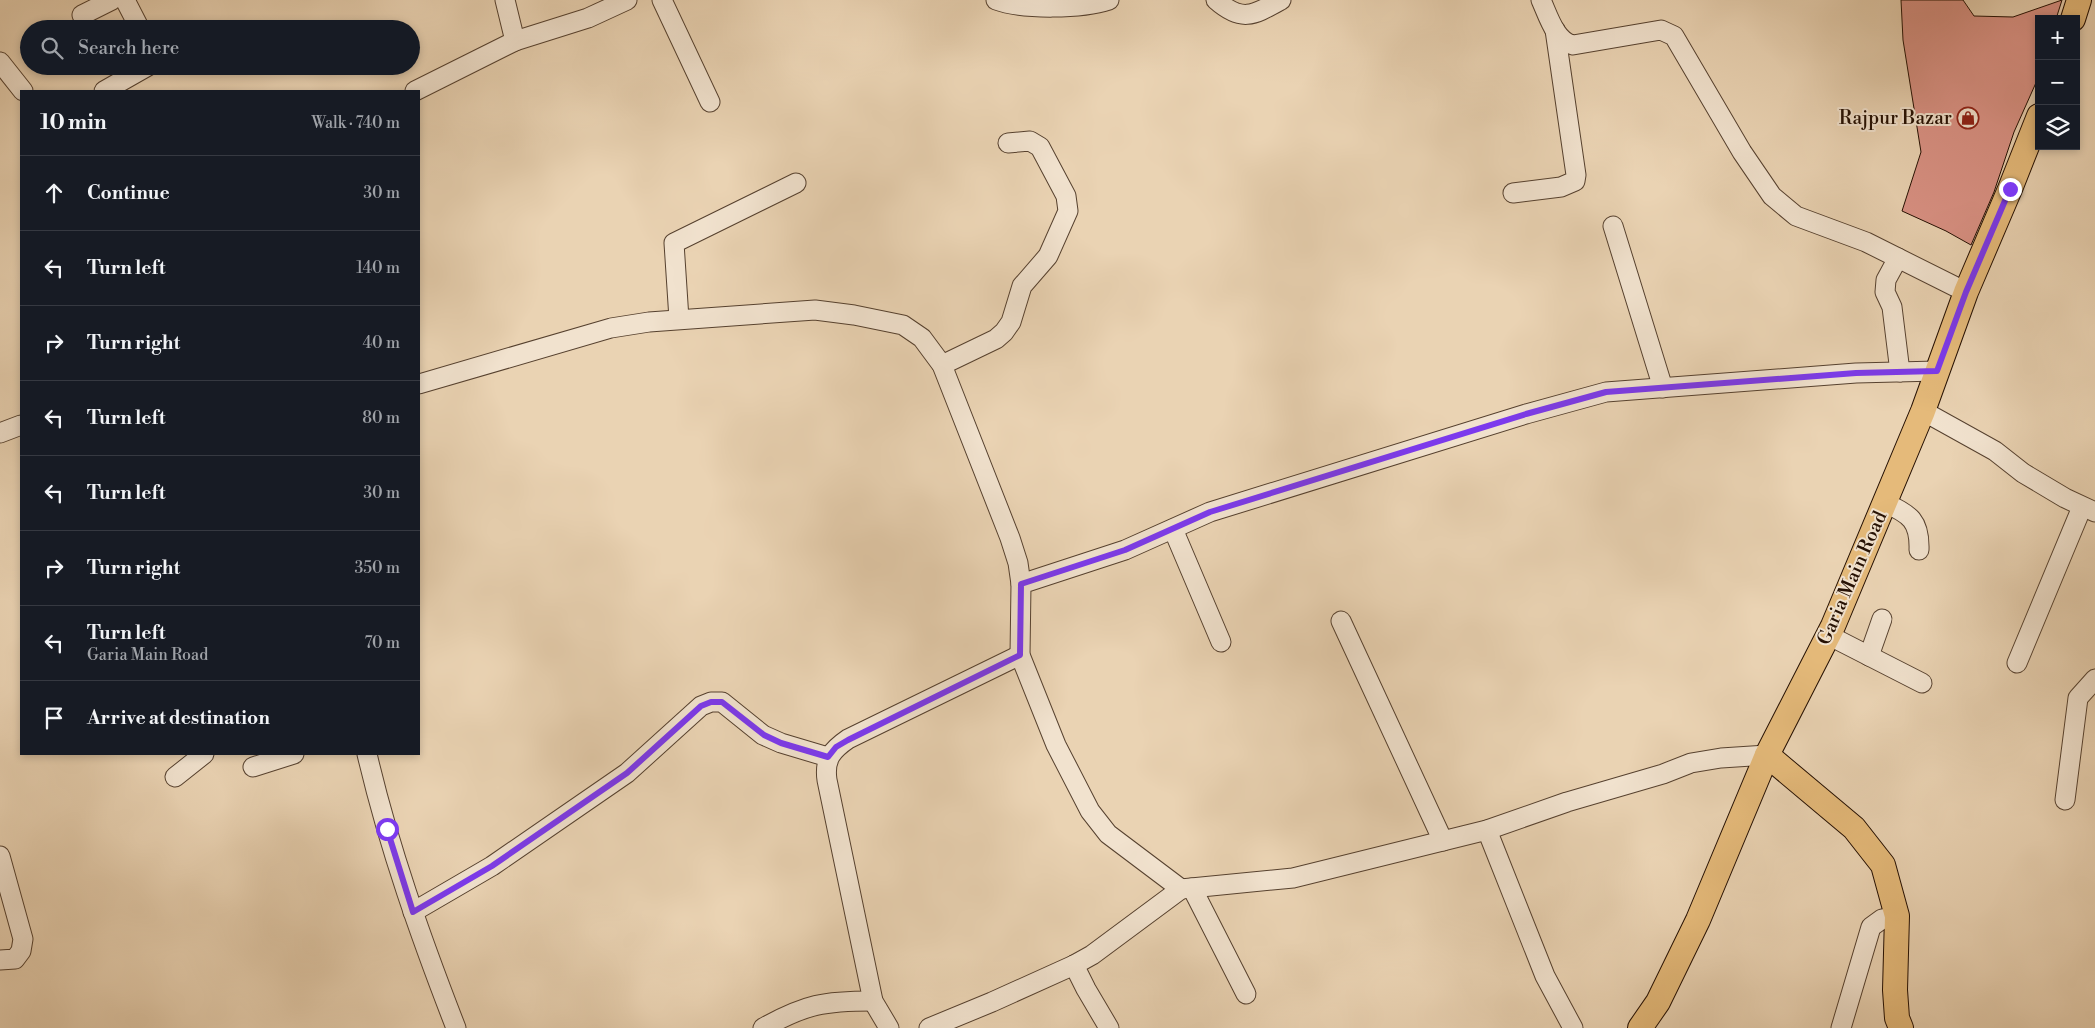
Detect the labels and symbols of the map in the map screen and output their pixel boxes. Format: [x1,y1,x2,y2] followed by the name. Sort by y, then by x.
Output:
[1839,106,1952,130] place label: Rajpur Bazar
[1956,106,1980,130] shop icon: Rajpur Bazar
[1999,178,2022,201] route end
[1812,507,1892,649] street label: Garia Main Road
[376,818,399,841] route start

